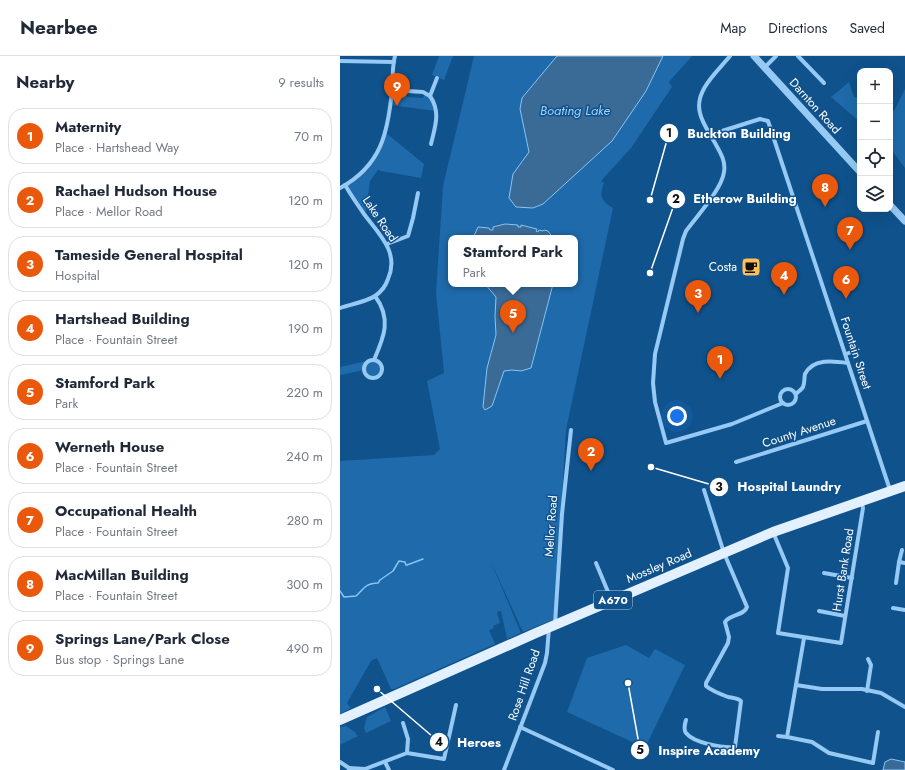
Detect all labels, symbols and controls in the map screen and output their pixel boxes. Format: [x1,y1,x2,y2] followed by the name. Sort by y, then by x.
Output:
[20,14,98,41] text: Nearbee
[720,18,746,38] text: Map
[768,18,828,38] text: Directions
[850,18,885,38] text: Saved
[857,68,893,212] map controls
[857,68,893,104] button: +
[16,70,74,94] text: Nearby
[278,73,324,92] text: 9 results
[384,73,410,106] pin: 9
[785,74,845,138] street label: Darnton Road
[540,101,610,120] water label: Boating Lake
[857,104,893,140] button: −
[55,116,121,138] text: Maternity
[659,121,799,146] callout: Buckton Building
[666,124,672,142] text: 1
[687,124,791,143] text: Buckton Building
[27,127,33,146] text: 1
[294,127,323,146] text: 70 m
[55,138,179,157] text: Place · Hartshead Way
[857,140,893,176] button: locate
[812,174,838,207] pin: 8
[857,176,893,212] button: layers
[55,180,217,202] text: Rachael Hudson House
[666,186,805,211] callout: Etherow Building
[693,189,797,208] text: Etherow Building
[672,190,680,208] text: 2
[26,191,34,210] text: 2
[288,191,323,210] text: 120 m
[358,192,402,246] street label: Lake Road
[55,202,163,221] text: Place · Mellor Road
[837,217,863,250] pin: 7
[448,235,578,287] popup
[463,241,563,263] text: Stamford Park
[55,244,243,266] text: Tameside General Hospital
[26,255,34,274] text: 3
[288,255,323,274] text: 120 m
[740,256,762,278] cafe icon: Costa
[709,258,737,276] place label: Costa
[771,262,797,295] pin: 4
[463,263,486,282] text: Park
[55,266,100,285] text: Hospital
[833,266,859,299] pin: 6
[685,280,711,313] pin: 3
[500,300,526,333] pin: 5
[55,308,190,330] text: Hartshead Building
[836,315,876,392] street label: Fountain Street
[25,319,35,338] text: 4
[288,319,323,338] text: 190 m
[55,330,177,349] text: Place · Fountain Street
[707,346,733,379] pin: 1
[55,372,155,394] text: Stamford Park
[26,383,34,402] text: 5
[286,383,323,402] text: 220 m
[55,394,78,413] text: Park
[667,406,687,426] your location
[760,412,838,452] street label: County Avenue
[55,436,164,458] text: Werneth House
[578,438,604,471] pin: 2
[26,447,34,466] text: 6
[286,447,323,466] text: 240 m
[55,458,177,477] text: Place · Fountain Street
[709,474,849,499] callout: Hospital Laundry
[737,477,841,496] text: Hospital Laundry
[715,478,723,496] text: 3
[540,495,562,557] street label: Mellor Road
[55,500,197,522] text: Occupational Health
[26,511,34,530] text: 7
[287,511,323,530] text: 280 m
[55,522,177,541] text: Place · Fountain Street
[828,527,858,613] street label: Hurst Bank Road
[624,544,694,588] street label: Mossley Road
[55,564,189,586] text: MacMillan Building
[26,575,34,594] text: 8
[286,575,323,594] text: 300 m
[55,586,177,605] text: Place · Fountain Street
[594,591,632,609] road number: A670
[55,628,230,650] text: Springs Lane/Park Close
[26,639,34,658] text: 9
[286,639,323,658] text: 490 m
[503,647,545,723] street label: Rose Hill Road
[55,650,184,669] text: Bus stop · Springs Lane
[429,730,509,755] callout: Heroes
[435,733,443,751] text: 4
[457,733,501,752] text: Heroes
[630,738,768,763] callout: Inspire Academy
[636,741,644,759] text: 5
[658,741,760,760] text: Inspire Academy

